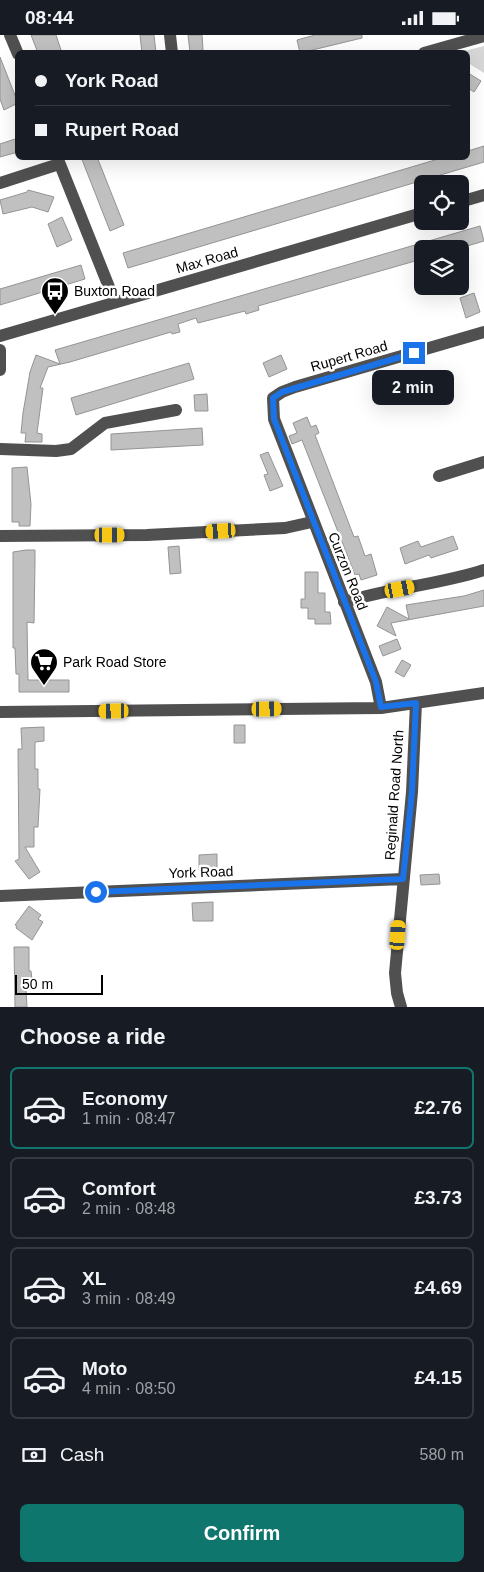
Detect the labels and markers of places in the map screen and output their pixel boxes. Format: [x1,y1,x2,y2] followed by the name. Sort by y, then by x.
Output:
[40,276,70,315] bus stop icon: Buxton Road
[74,283,155,299] place label: Buxton Road
[29,647,59,686] supermarket icon: Park Road Store
[63,654,167,670] place label: Park Road Store

